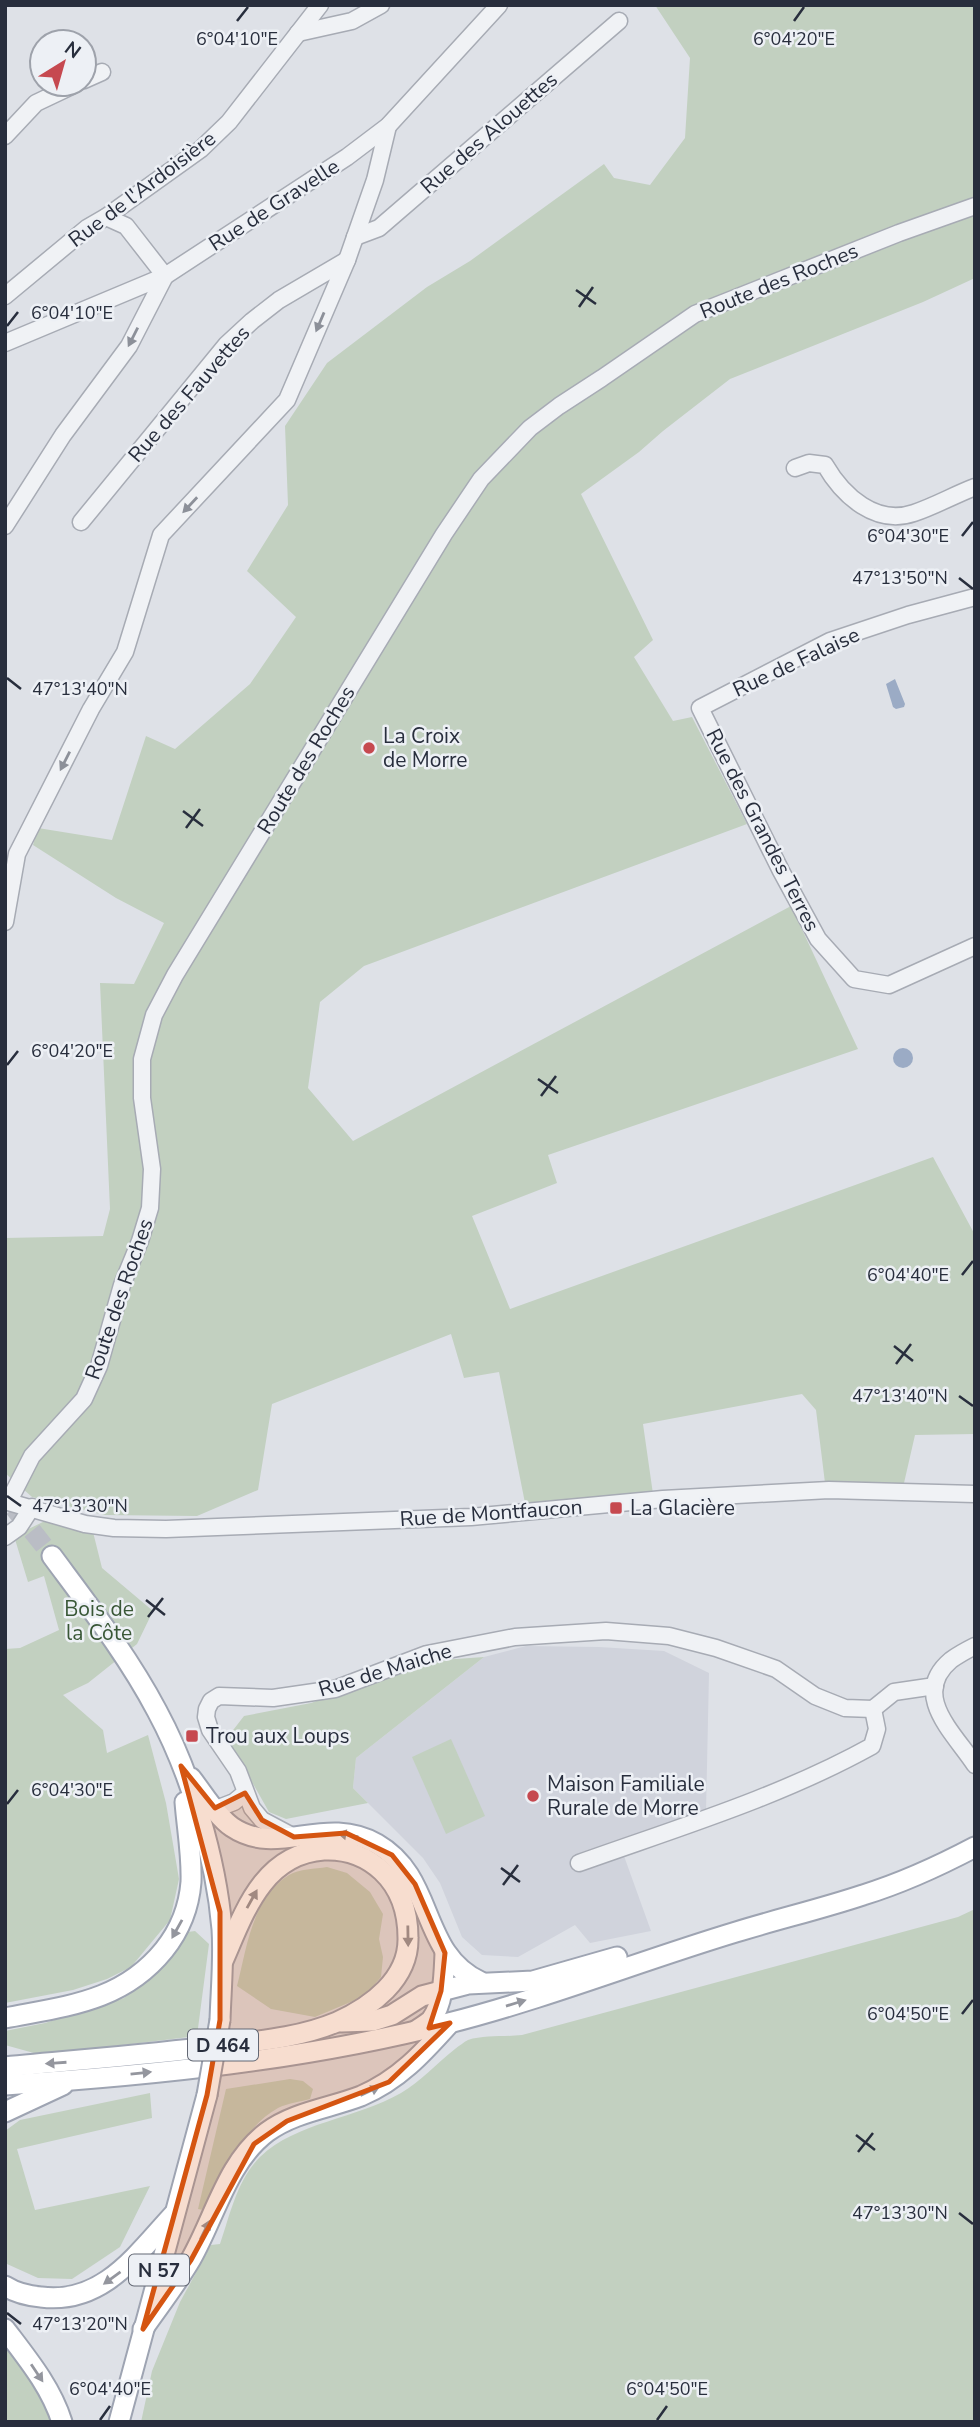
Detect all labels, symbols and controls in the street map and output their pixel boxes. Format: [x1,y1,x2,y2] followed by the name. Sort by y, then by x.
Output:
[196,27,278,51] text: 6°04'10"E
[753,27,835,51] text: 6°04'20"E
[28,28,98,98] north arrow
[59,36,86,65] text: N
[415,66,563,200] street label: Rue des Alouettes
[63,124,221,254] street label: Rue de l'Ardoisière
[203,152,345,258] street label: Rue de Gravelle
[696,236,862,326] street label: Route des Roches
[31,301,113,325] text: 6°04'10"E
[315,312,326,333] one-way arrow
[122,320,256,468] street label: Rue des Fauvettes
[128,327,139,347] one-way arrow
[182,496,198,513] one-way arrow
[867,524,949,548] text: 6°04'30"E
[852,566,948,590] text: 47°13'50"N
[728,620,864,704] street label: Rue de Falaise
[32,677,128,701] text: 47°13'40"N
[251,681,361,839] street label: Route des Roches
[383,722,468,774] place label: La Croix de Morre
[700,724,826,936] street label: Rue des Grandes Terres
[361,740,377,756] marker: La Croix de Morre
[60,751,71,771] one-way arrow
[31,1039,113,1063] text: 6°04'20"E
[78,1215,160,1383] street label: Route des Roches
[867,1263,949,1287] text: 6°04'40"E
[852,1384,948,1408] text: 47°13'40"N
[399,1493,583,1533] street label: Rue de Montfaucon
[32,1494,128,1518] text: 47°13'30"N
[630,1494,735,1522] place label: La Glacière
[608,1500,624,1516] marker: La Glacière
[64,1595,134,1647] park label: Bois de la Côte
[315,1636,455,1704] street label: Rue de Maiche
[206,1722,350,1750] place label: Trou aux Loups
[184,1728,200,1744] marker: Trou aux Loups
[547,1770,705,1822] place label: Maison Familiale Rurale de Morre
[31,1778,113,1802] text: 6°04'30"E
[525,1788,541,1804] marker: Maison Familiale Rurale de Morre
[337,1829,359,1840] one-way arrow
[246,1889,258,1909] one-way arrow
[171,1919,183,1939] one-way arrow
[402,1925,414,1947] one-way arrow
[505,1998,526,2008] one-way arrow
[867,2002,949,2026] text: 6°04'50"E
[188,2030,258,2060] road number: D 464
[45,2058,67,2069] one-way arrow
[130,2067,152,2078] one-way arrow
[359,2085,380,2096] one-way arrow
[852,2201,948,2225] text: 47°13'30"N
[200,2220,211,2240] one-way arrow
[129,2254,189,2286] road number: N 57
[103,2271,121,2285] one-way arrow
[32,2312,128,2336] text: 47°13'20"N
[30,2364,43,2383] one-way arrow
[69,2377,151,2401] text: 6°04'40"E
[626,2377,708,2401] text: 6°04'50"E

